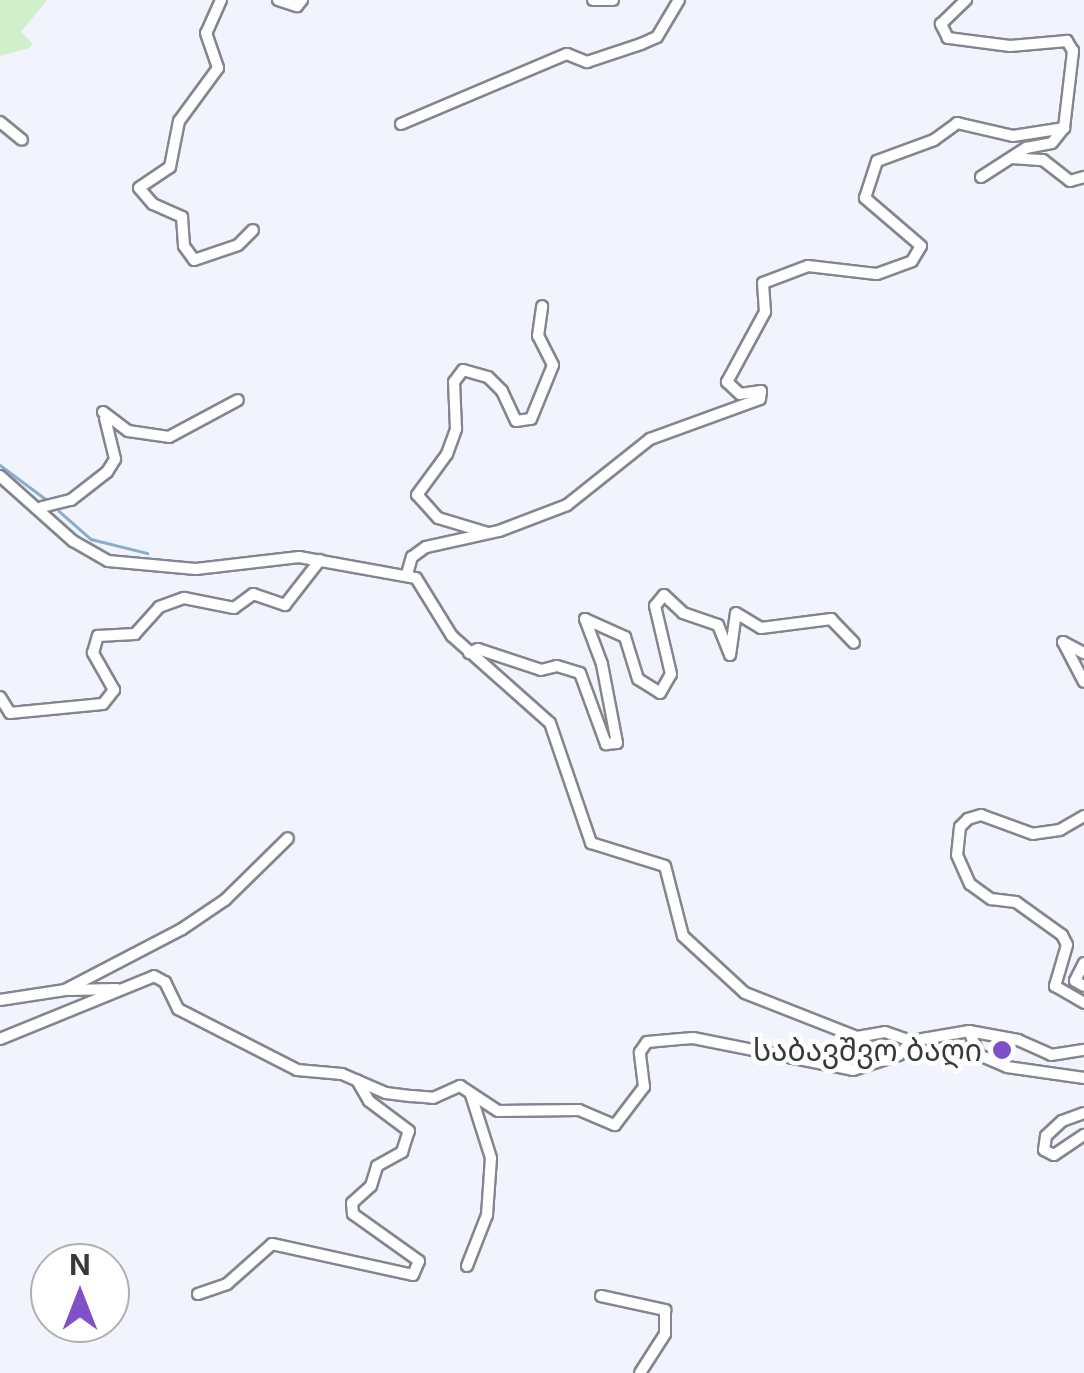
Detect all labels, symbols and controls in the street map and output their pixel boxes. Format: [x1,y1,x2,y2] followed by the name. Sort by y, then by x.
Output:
[753,1032,982,1068] place label: საბავშვო ბაღი
[991,1039,1013,1061] marker: საბავშვო ბაღი
[30,1243,130,1343] north arrow
[69,1248,91,1282] text: N

